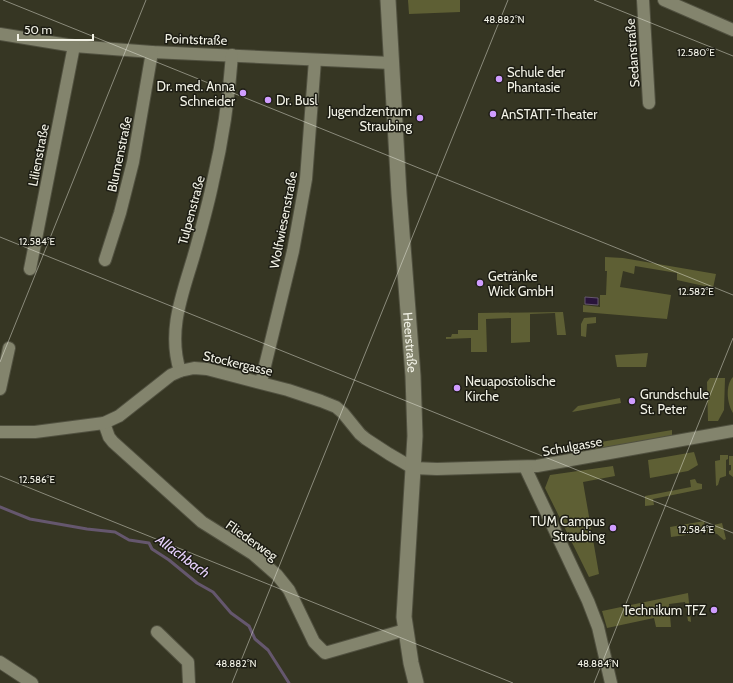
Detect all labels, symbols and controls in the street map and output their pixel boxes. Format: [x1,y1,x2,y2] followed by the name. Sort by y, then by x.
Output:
[483,13,525,26] text: 48.882°N
[18,16,93,42] scale bar
[622,18,642,88] street label: Sedanstraße
[24,22,52,37] text: 50 m
[164,30,228,48] street label: Pointstraße
[677,46,715,59] text: 12.580°E
[507,64,566,95] place label: Schule der Phantasie
[494,74,504,84] marker: Schule der Phantasie
[157,78,236,109] place label: Dr. med. Anna Schneider
[238,88,248,98] marker: Dr. med. Anna Schneider
[276,92,318,108] place label: Dr. Busl
[263,95,273,105] marker: Dr. Busl
[327,103,413,134] place label: Jugendzentrum Straubing
[501,106,598,122] place label: AnSTATT-Theater
[488,109,498,119] marker: AnSTATT-Theater
[415,113,425,123] marker: Jugendzentrum Straubing
[103,114,135,193] street label: Blumenstraße
[24,122,52,188] street label: Lilienstraße
[266,170,300,270] street label: Wolfwiesenstraße
[174,173,208,246] street label: Tulpenstraße
[19,235,56,248] text: 12.584°E
[488,268,554,299] place label: Getränke Wick GmbH
[475,278,485,288] marker: Getränke Wick GmbH
[678,285,714,298] text: 12.582°E
[400,311,421,373] street label: Heerstraße
[202,347,275,379] street label: Stockergasse
[465,373,556,404] place label: Neuapostolische Kirche
[452,383,462,393] marker: Neuapostolische Kirche
[640,386,709,417] place label: Grundschule St. Peter
[627,396,637,406] marker: Grundschule St. Peter
[541,433,604,459] street label: Schulgasse
[19,473,55,486] text: 12.586°E
[530,513,606,544] place label: TUM Campus Straubing
[223,516,281,564] street label: Fliederweg
[608,523,618,533] marker: TUM Campus Straubing
[678,523,715,536] text: 12.584°E
[152,530,214,582] water label: Allachbach
[623,602,707,618] place label: Technikum TFZ
[709,605,719,615] marker: Technikum TFZ
[215,657,257,670] text: 48.882°N
[577,657,619,670] text: 48.884°N

